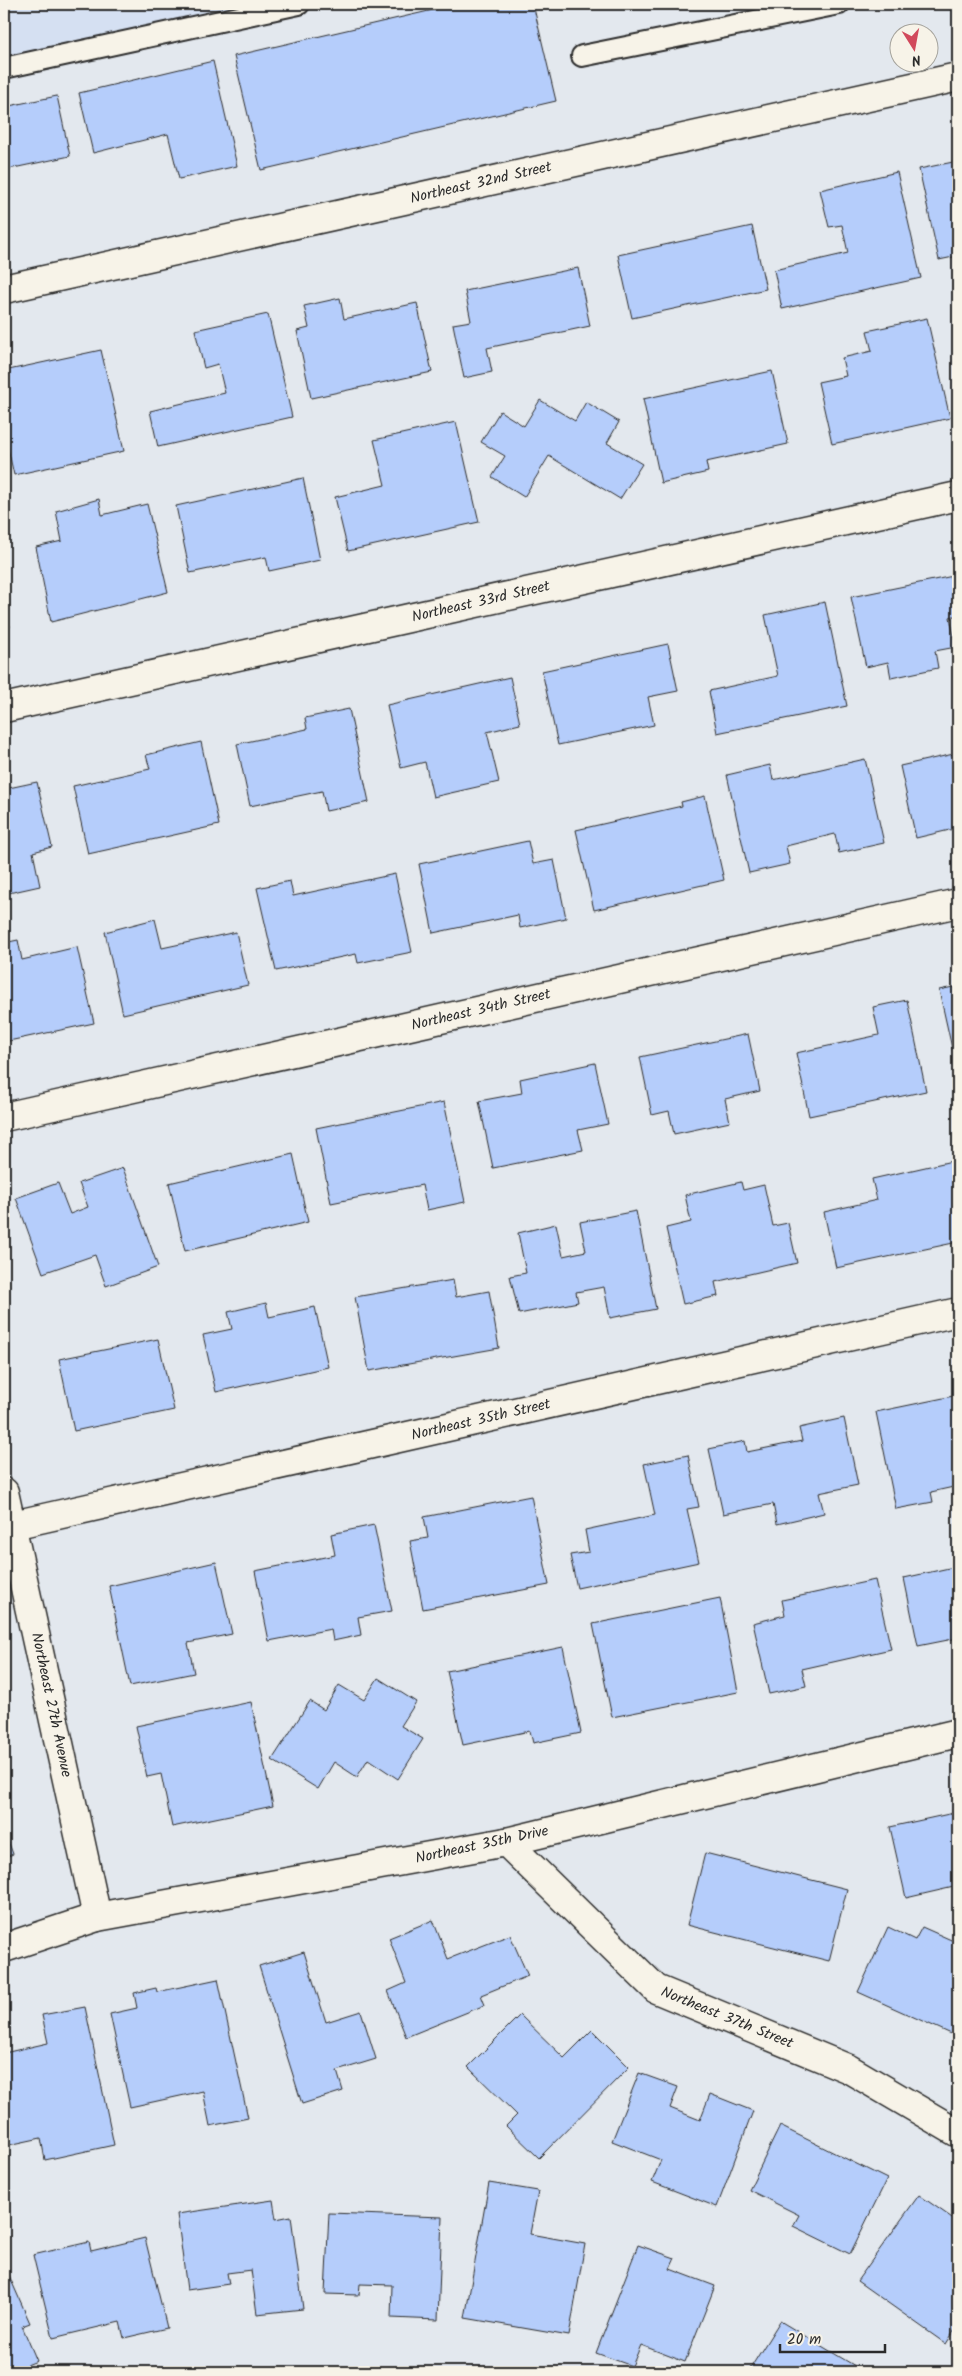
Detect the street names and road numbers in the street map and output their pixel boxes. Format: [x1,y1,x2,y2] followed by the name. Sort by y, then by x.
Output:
[408,155,554,211] street label: Northeast 32nd Street
[409,574,553,630] street label: Northeast 33rd Street
[409,982,553,1038] street label: Northeast 34th Street
[409,1392,553,1448] street label: Northeast 35th Street
[24,1630,78,1780] street label: Northeast 27th Avenue
[413,1819,551,1871] street label: Northeast 35th Drive
[657,1980,797,2056] street label: Northeast 37th Street

